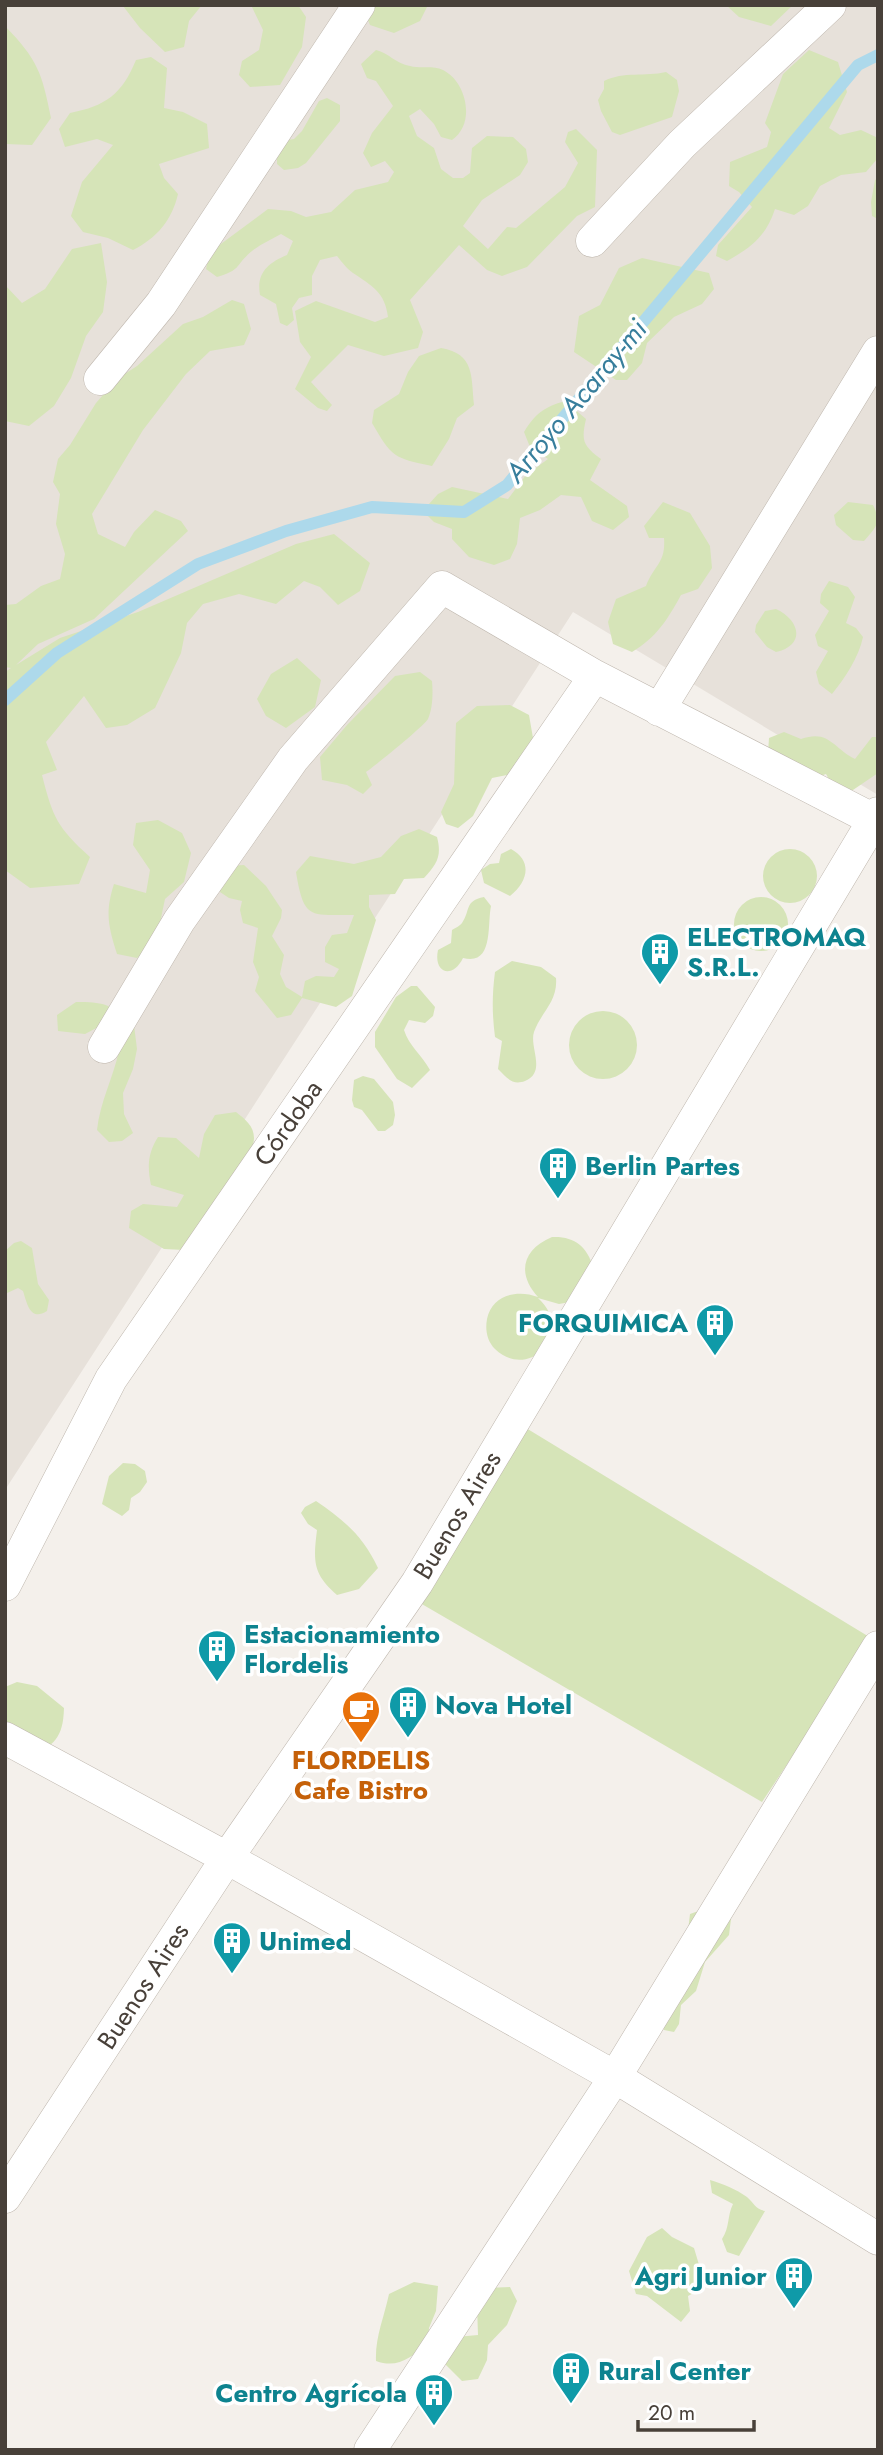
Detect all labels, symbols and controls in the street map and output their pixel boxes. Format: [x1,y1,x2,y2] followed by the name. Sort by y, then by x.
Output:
[495,310,657,492] water label: Arroyo Acaray-mi
[687,918,867,986] place label: ELECTROMAQ S.R.L.
[639,931,681,986] building icon: ELECTROMAQ S.R.L.
[245,1072,331,1174] street label: Córdoba
[537,1145,579,1200] building icon: Berlin Partes
[585,1147,740,1185] place label: Berlin Partes
[694,1302,736,1357] building icon: FORQUIMICA
[518,1304,689,1342] place label: FORQUIMICA
[404,1443,510,1587] street label: Buenos Aires
[244,1615,440,1683] place label: Estacionamiento Flordelis
[196,1628,238,1683] building icon: Estacionamiento Flordelis
[387,1684,429,1739] building icon: Nova Hotel
[435,1686,572,1724] place label: Nova Hotel
[340,1689,382,1744] cafe icon: FLORDELIS Cafe Bistro
[292,1741,430,1809] place label: FLORDELIS Cafe Bistro
[88,1915,198,2057] street label: Buenos Aires
[211,1920,253,1975] building icon: Unimed
[259,1922,352,1960] place label: Unimed
[773,2255,815,2310] building icon: Agri Junior
[634,2257,767,2295] place label: Agri Junior
[550,2350,592,2405] building icon: Rural Center
[598,2352,752,2390] place label: Rural Center
[413,2372,455,2427] building icon: Centro Agrícola
[215,2374,407,2412] place label: Centro Agrícola
[638,2388,754,2432] scale bar
[648,2398,695,2428] text: 20 m

